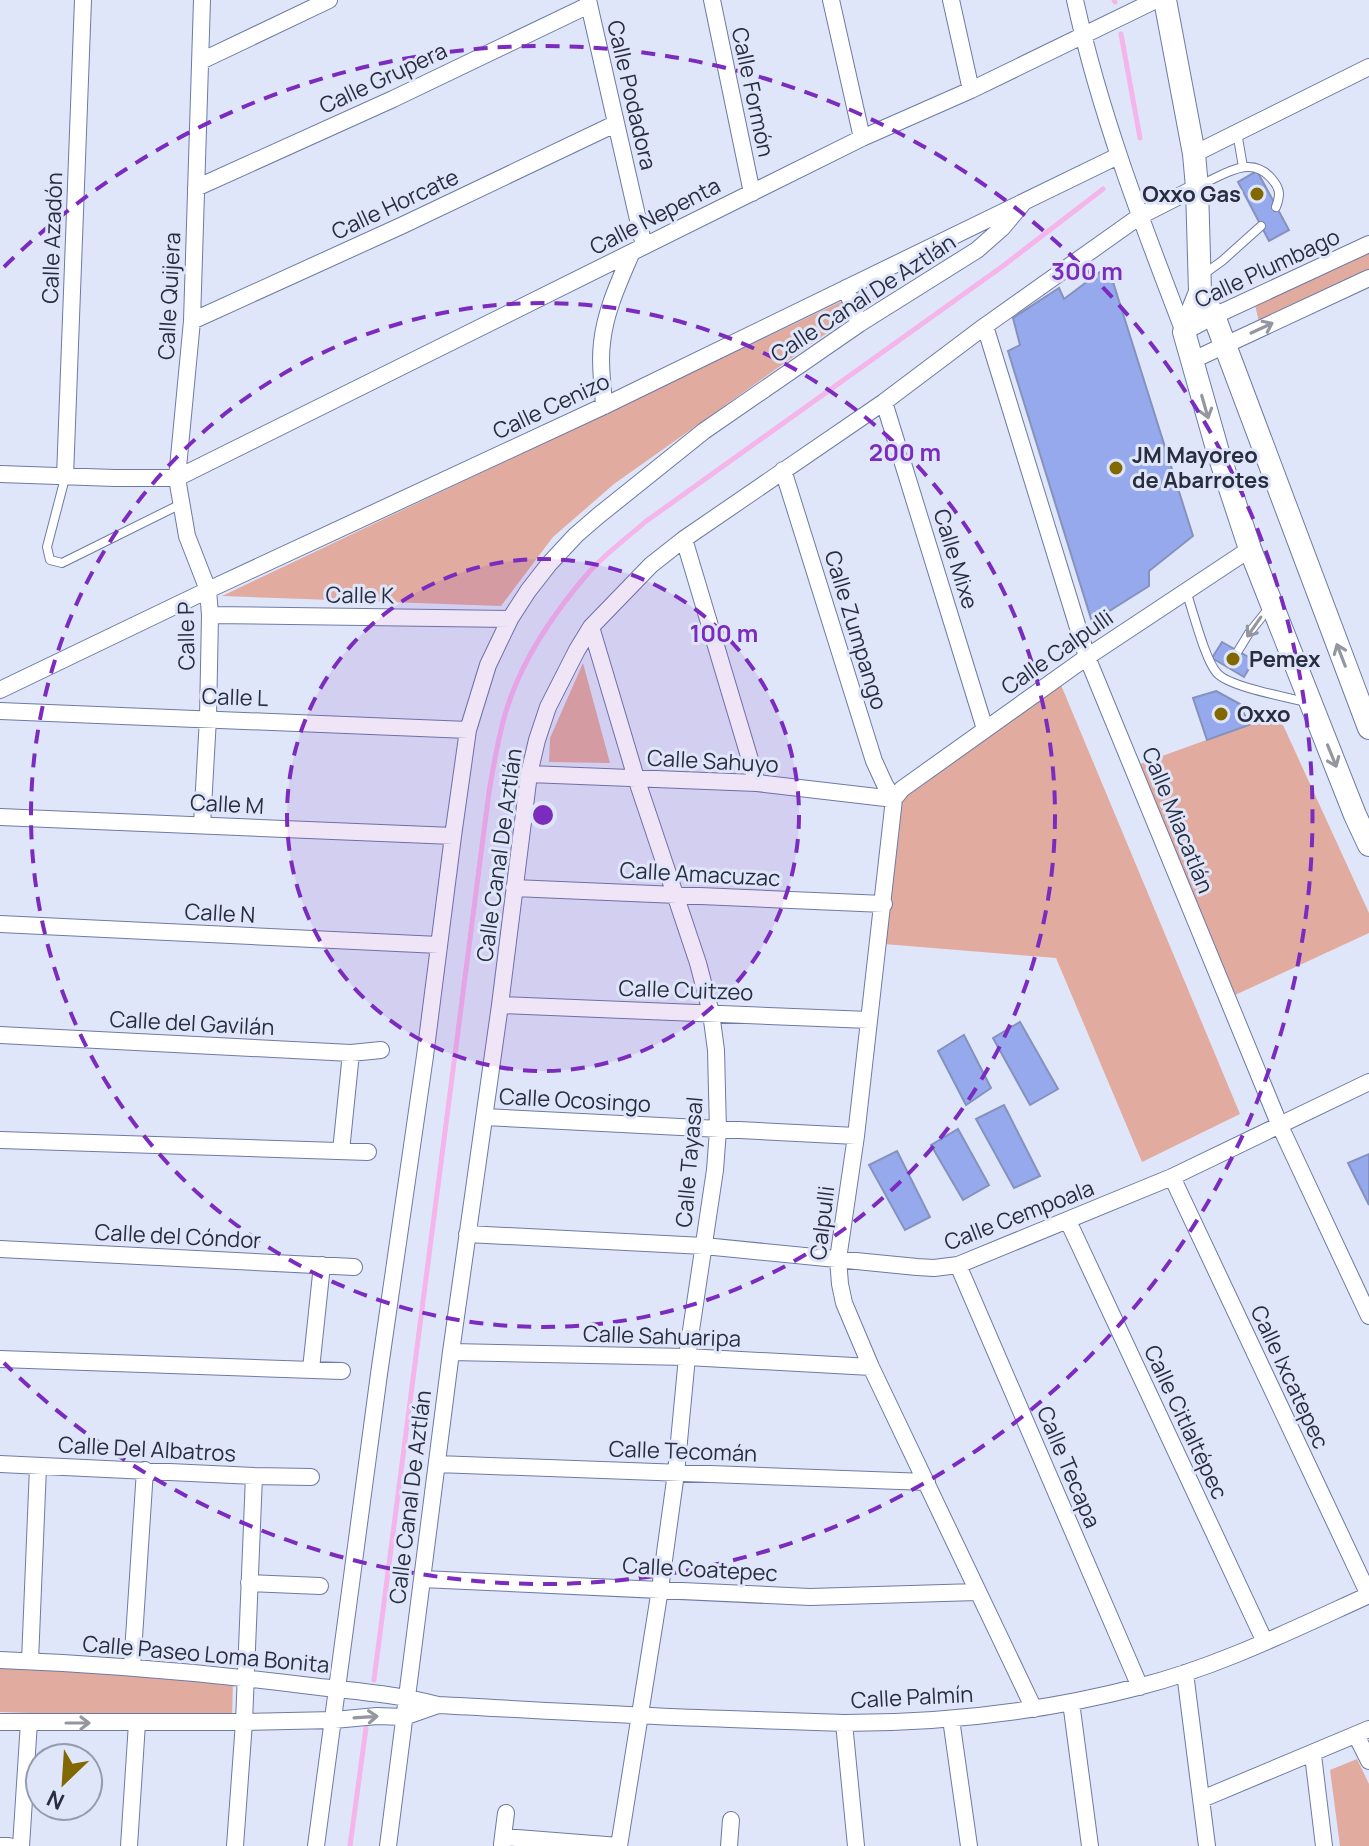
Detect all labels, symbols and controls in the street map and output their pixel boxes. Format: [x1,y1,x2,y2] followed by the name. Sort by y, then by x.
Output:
[600,17,664,173] street label: Calle Podadora
[725,24,781,160] street label: Calle Formón
[314,35,452,121] street label: Calle Grupera
[327,161,463,247] street label: Calle Horcate
[585,170,725,262] street label: Calle Nepenta
[35,172,69,304] street label: Calle Azadón
[1142,179,1241,209] place label: Oxxo Gas
[1248,185,1266,203] marker: Oxxo Gas
[1190,221,1344,315] street label: Calle Plumbago
[765,227,961,369] street label: Calle Canal De Aztlán
[151,231,187,361] street label: Calle Quijera
[1051,254,1123,287] text: 300 m
[1249,320,1273,335] one-way arrow
[488,366,614,446] street label: Calle Cenizo
[1198,393,1213,419] one-way arrow
[869,435,941,468] text: 200 m
[1132,440,1269,495] place label: JM Mayoreo de Abarrotes
[1107,459,1125,477] marker: JM Mayoreo de Abarrotes
[927,505,985,613] street label: Calle Mixe
[818,547,894,713] street label: Calle Zumpango
[325,579,395,611] street label: Calle K
[170,601,202,671] street label: Calle P
[995,602,1119,702] street label: Calle Calpulli
[1246,615,1262,637] one-way arrow
[690,616,758,649] text: 100 m
[1332,643,1347,668] one-way arrow
[1249,644,1320,674] place label: Pemex
[1224,650,1242,668] marker: Pemex
[201,681,269,713] street label: Calle L
[1237,699,1291,729] place label: Oxxo
[1212,705,1230,723] marker: Oxxo
[647,743,779,779] street label: Calle Sahuyo
[1135,743,1221,897] street label: Calle Miacatlán
[1326,743,1340,768] one-way arrow
[469,746,529,964] street label: Calle Canal De Aztlán
[189,787,265,821] street label: Calle M
[529,801,557,829] centre of rings
[619,855,781,893] street label: Calle Amacuzac
[184,896,256,930] street label: Calle N
[618,973,754,1007] street label: Calle Cuitzeo
[109,1004,275,1042] street label: Calle del Gavilán
[498,1081,652,1119] street label: Calle Ocosingo
[668,1095,710,1229] street label: Calle Tayasal
[940,1173,1098,1257] street label: Calle Cempoala
[803,1184,841,1262] street label: Calpulli
[94,1217,262,1255] street label: Calle del Cóndor
[1244,1300,1336,1454] street label: Calle Ixcatepec
[583,1318,741,1354] street label: Calle Sahuaripa
[1137,1340,1235,1504] street label: Calle Citlaltépec
[382,1388,438,1606] street label: Calle Canal De Aztlán
[1030,1402,1108,1532] street label: Calle Tecapa
[57,1429,237,1469] street label: Calle Del Albatros
[608,1433,758,1469] street label: Calle Tecomán
[622,1550,778,1588] street label: Calle Coatepec
[81,1628,331,1680] street label: Calle Paseo Loma Bonita
[850,1679,974,1715] street label: Calle Palmín
[352,1709,379,1724] one-way arrow
[64,1715,91,1731] one-way arrow
[24,1742,104,1822] north arrow
[42,1783,69,1817] text: N

